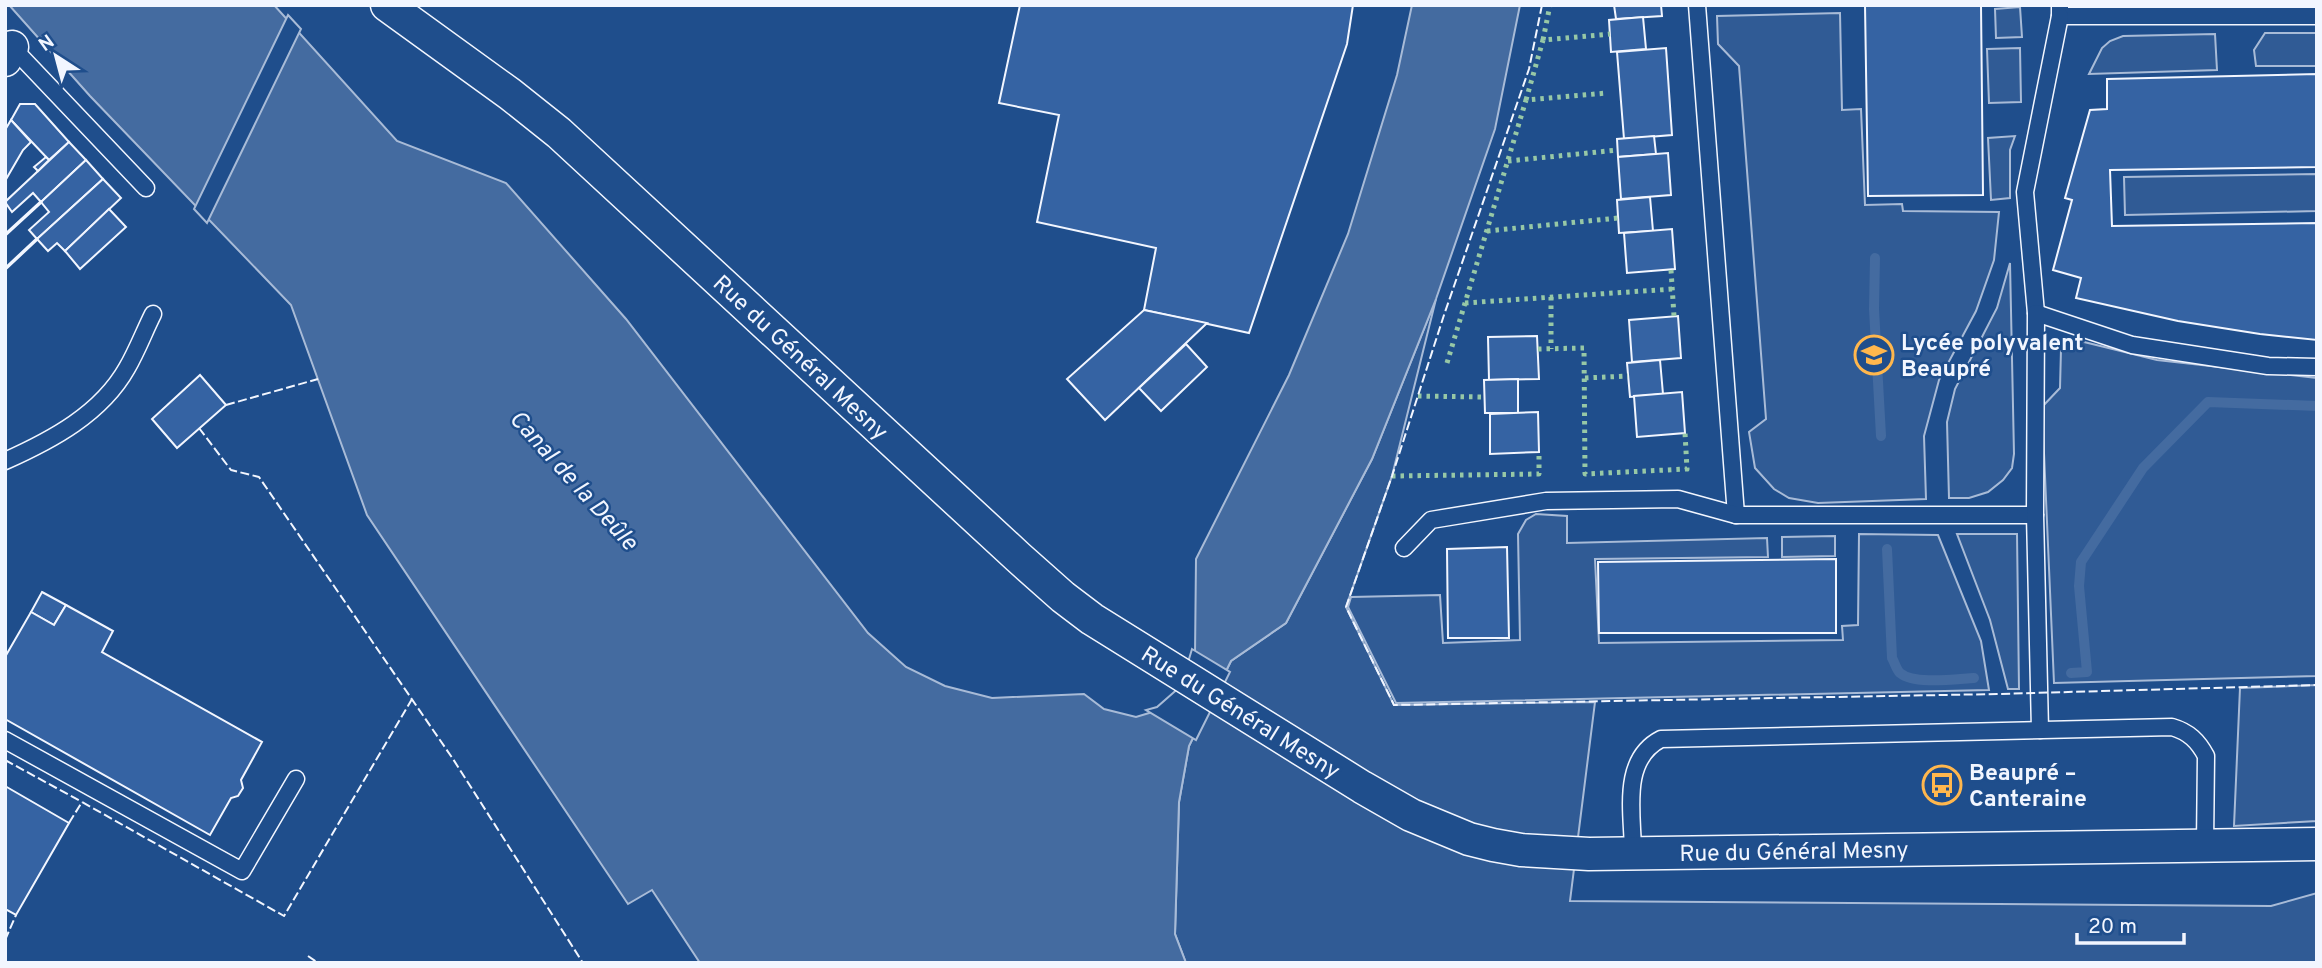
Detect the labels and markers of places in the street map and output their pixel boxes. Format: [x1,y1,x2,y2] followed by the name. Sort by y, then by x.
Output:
[1901,330,2083,385] place label: Lycée polyvalent Beaupré
[1853,334,1895,376] school or university icon: Lycée polyvalent Beaupré
[1969,760,2087,815] place label: Beaupré – Canteraine
[1921,764,1963,806] bus stop icon: Beaupré – Canteraine

